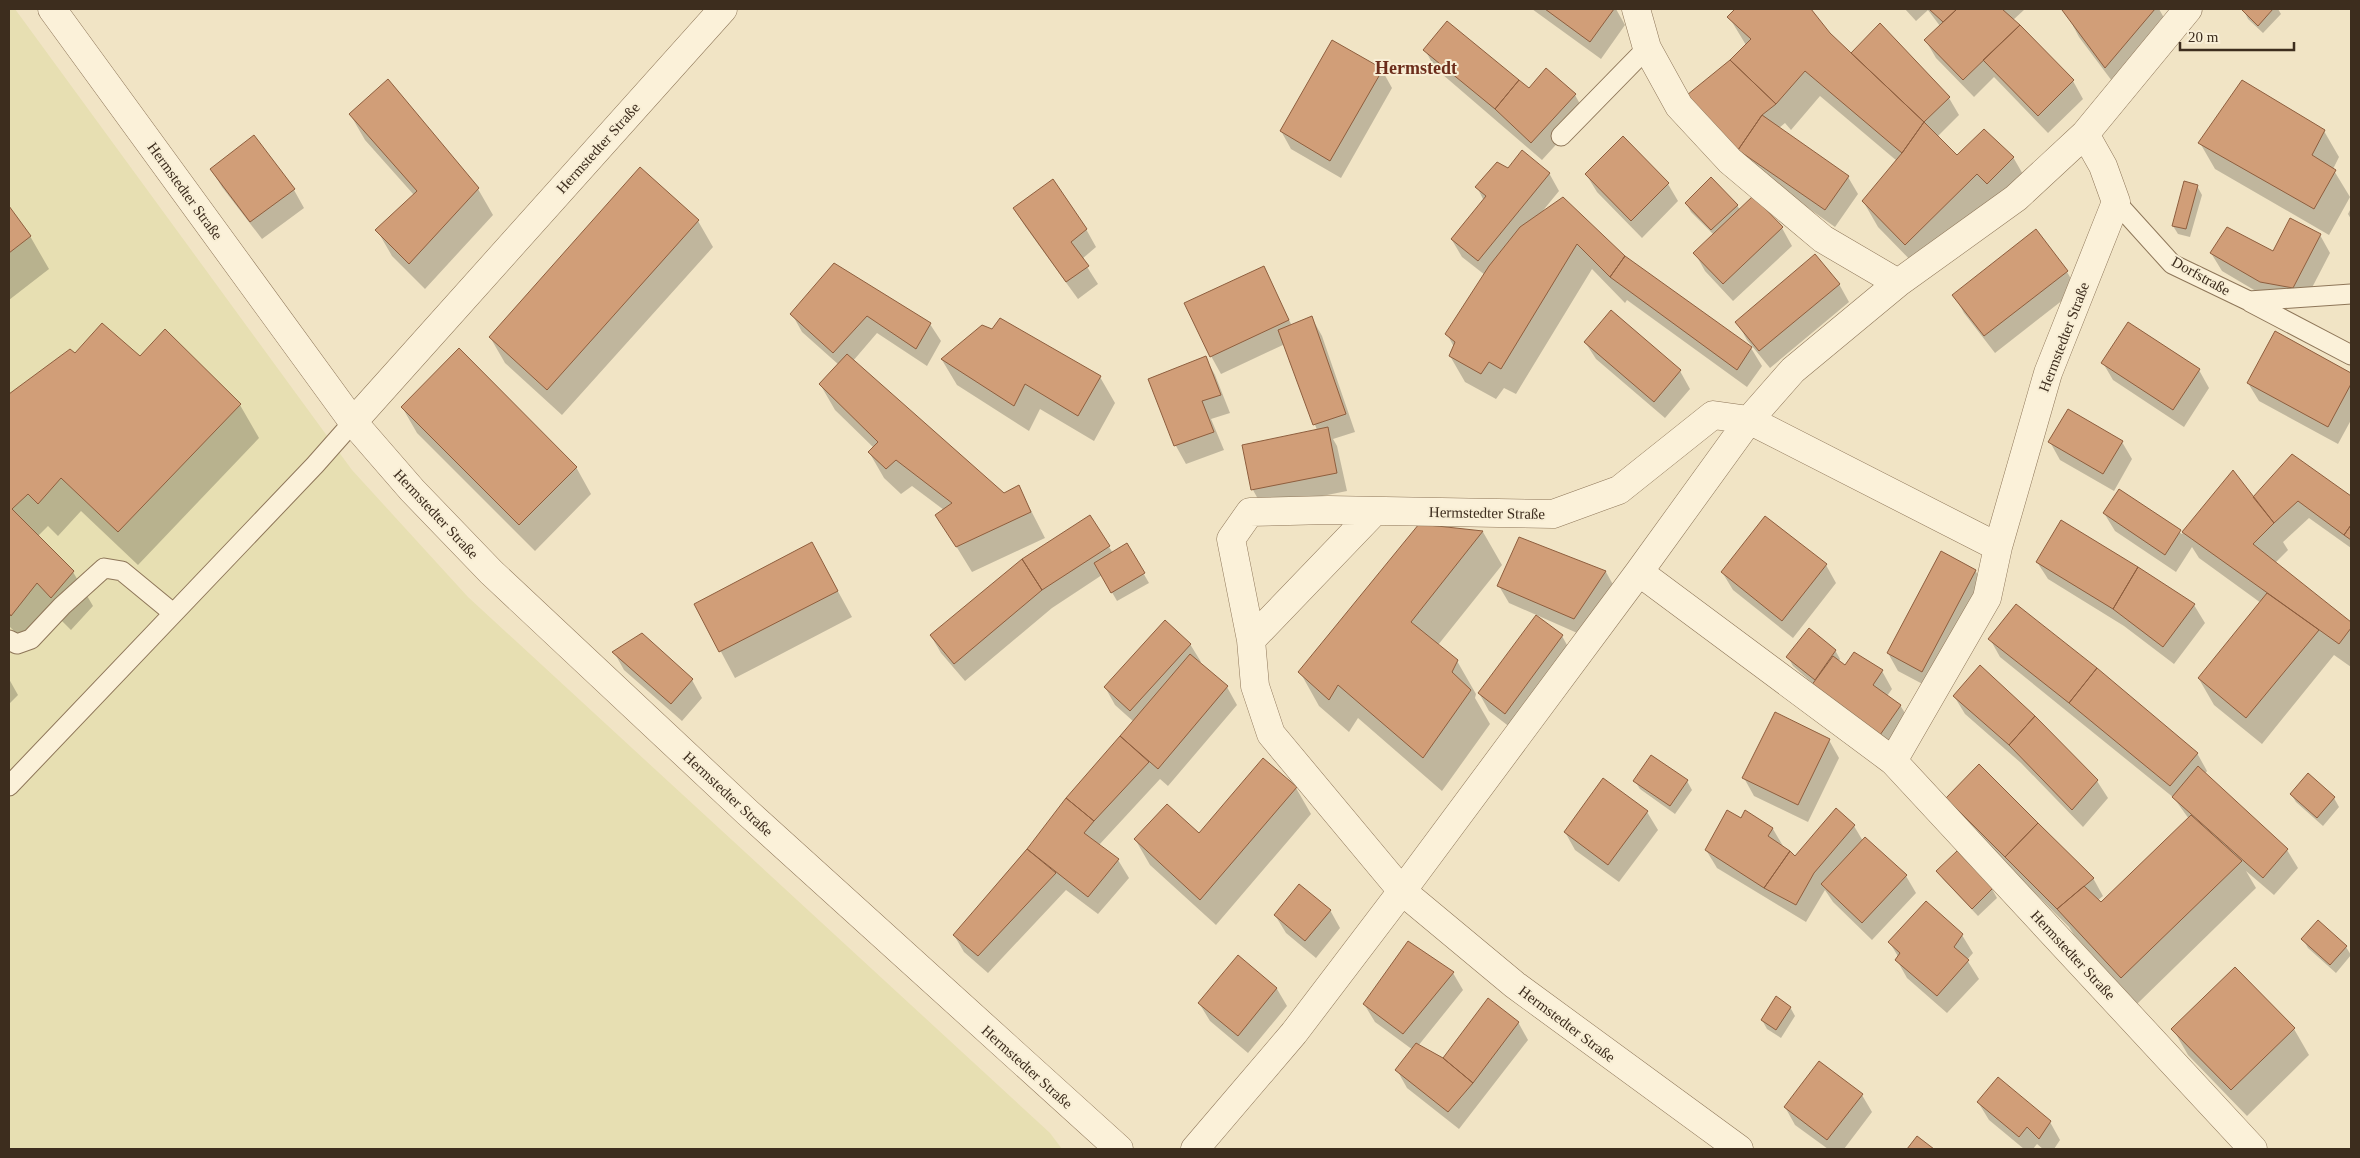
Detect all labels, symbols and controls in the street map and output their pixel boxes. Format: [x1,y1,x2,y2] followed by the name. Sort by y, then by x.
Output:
[2180,20,2294,52] scale bar
[2188,29,2219,45] text: 20 m
[1375,58,1457,78] district label: Hermstedt
[553,99,643,197] street label: Hermstedter Straße
[144,139,226,243] street label: Hermstedter Straße
[2169,253,2233,299] street label: Dorfstraße
[2036,280,2092,394] street label: Hermstedter Straße
[391,466,482,562] street label: Hermstedter Straße
[1429,504,1546,522] street label: Hermstedter Straße
[680,749,776,840] street label: Hermstedter Straße
[2028,907,2119,1003] street label: Hermstedter Straße
[1516,983,1618,1066] street label: Hermstedter Straße
[978,1022,1076,1112] street label: Hermstedter Straße

